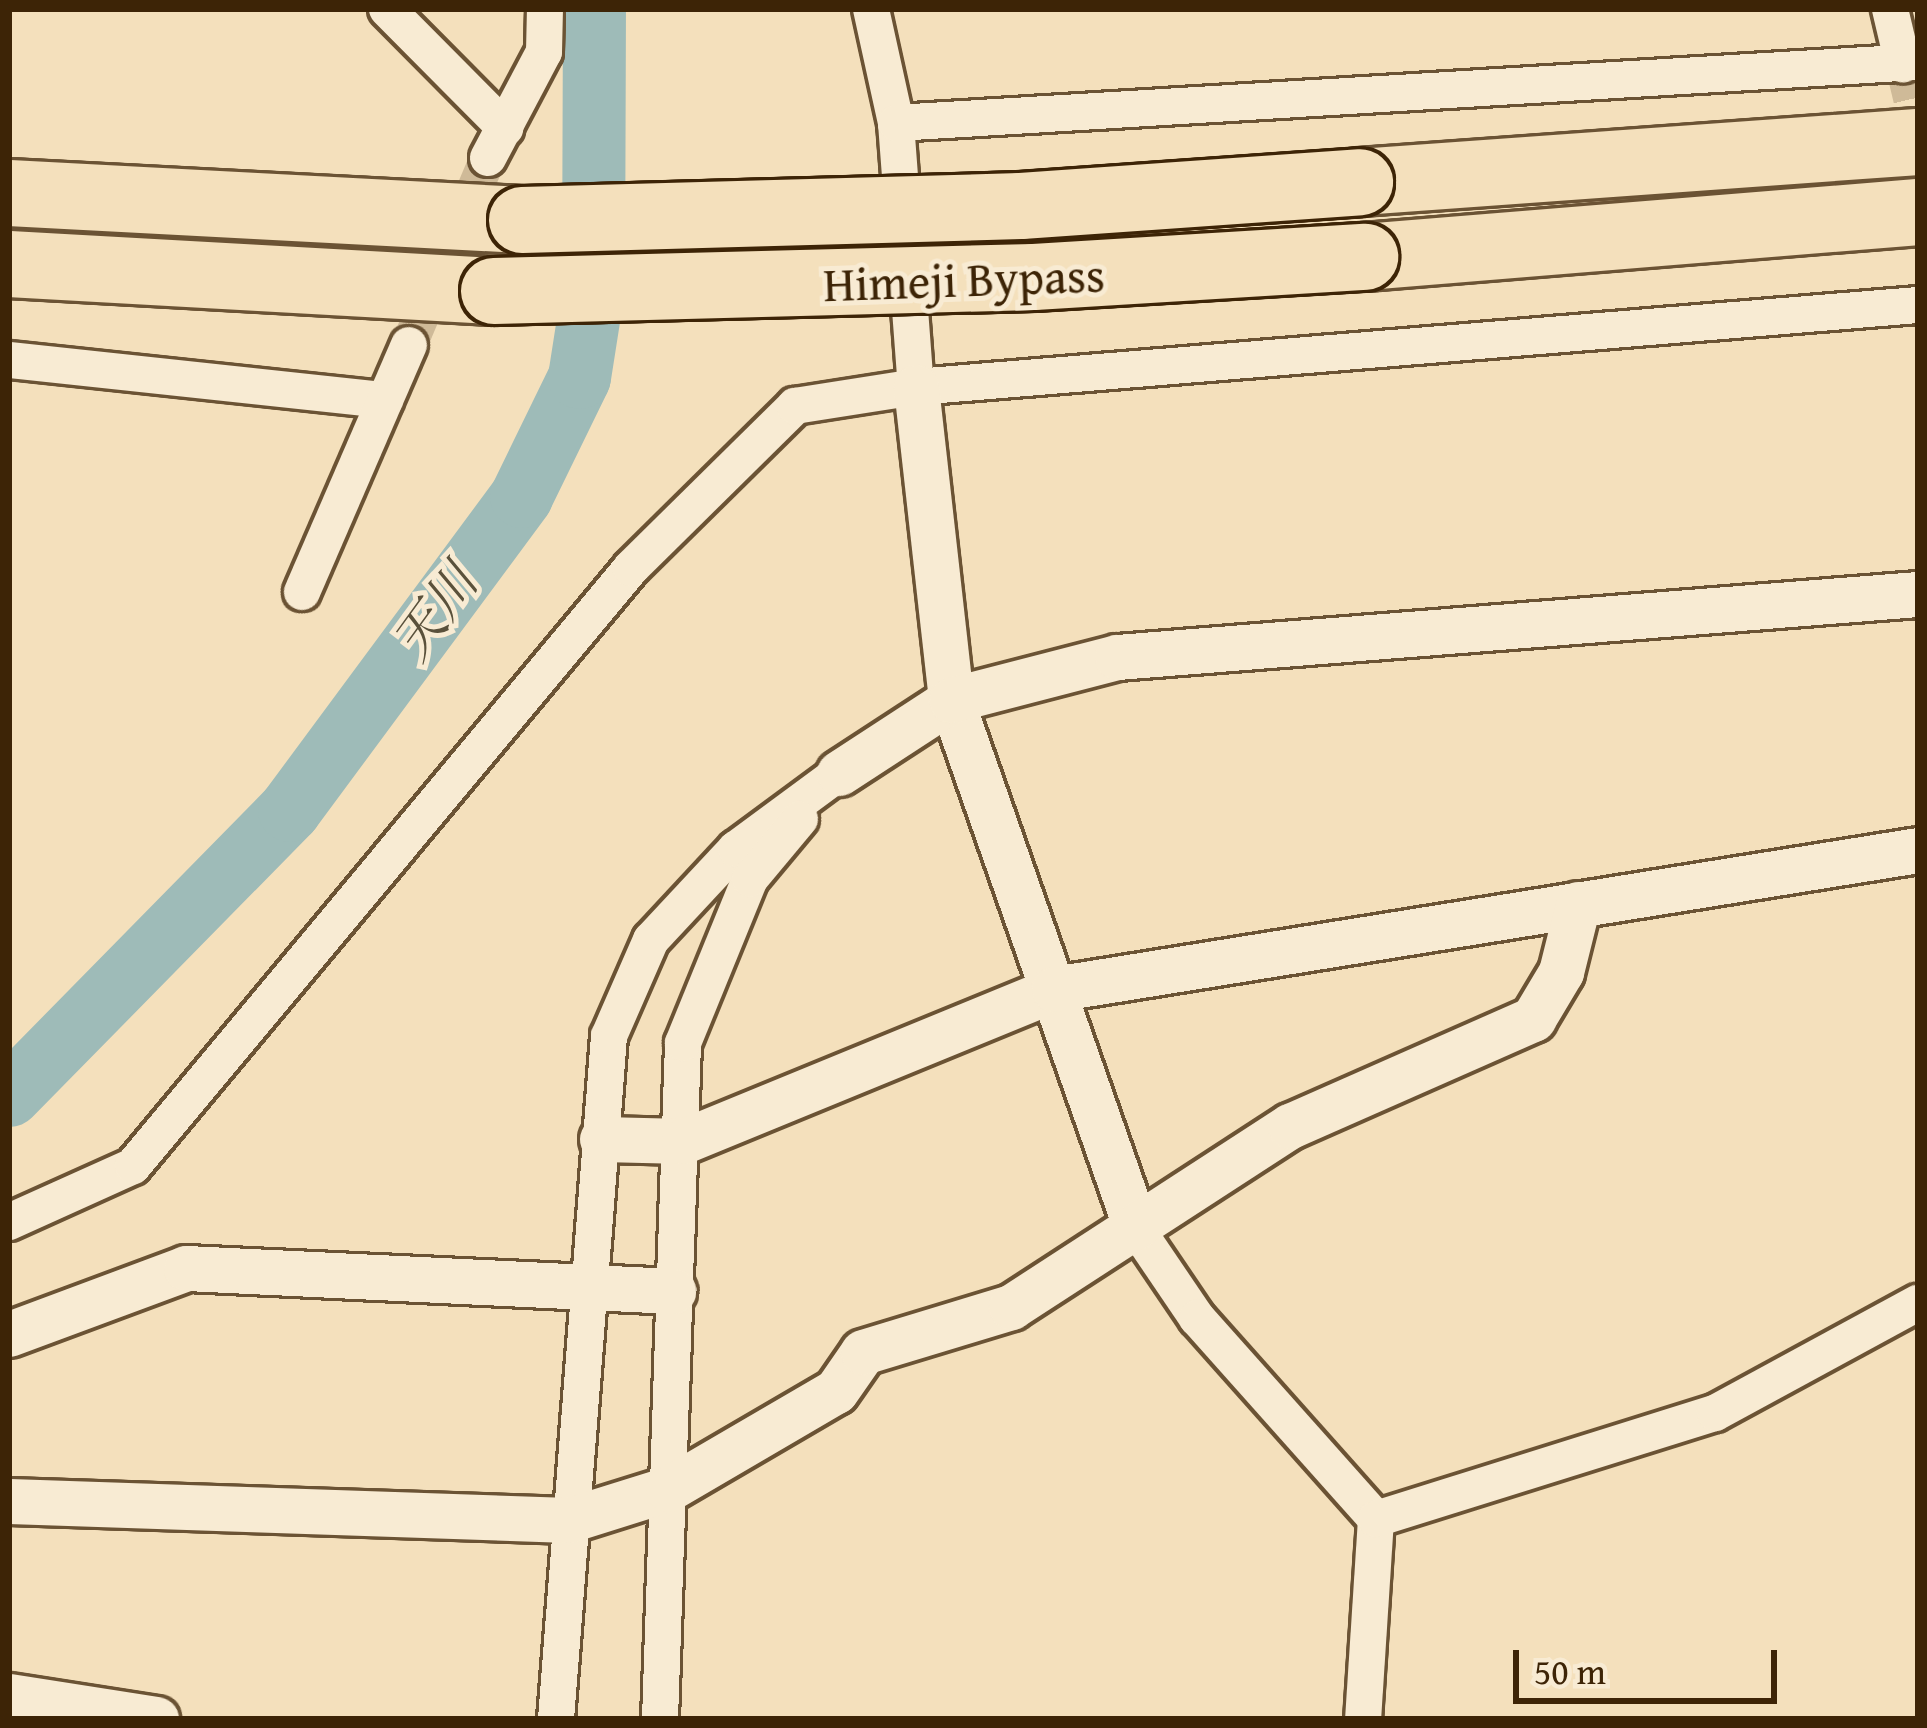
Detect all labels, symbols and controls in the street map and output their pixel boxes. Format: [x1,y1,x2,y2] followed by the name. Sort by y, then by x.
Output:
[822,245,1106,313] street label: Himeji Bypass
[380,553,490,671] water label: 天川
[1519,1626,1783,1700] scale bar
[1534,1644,1606,1697] text: 50 m

